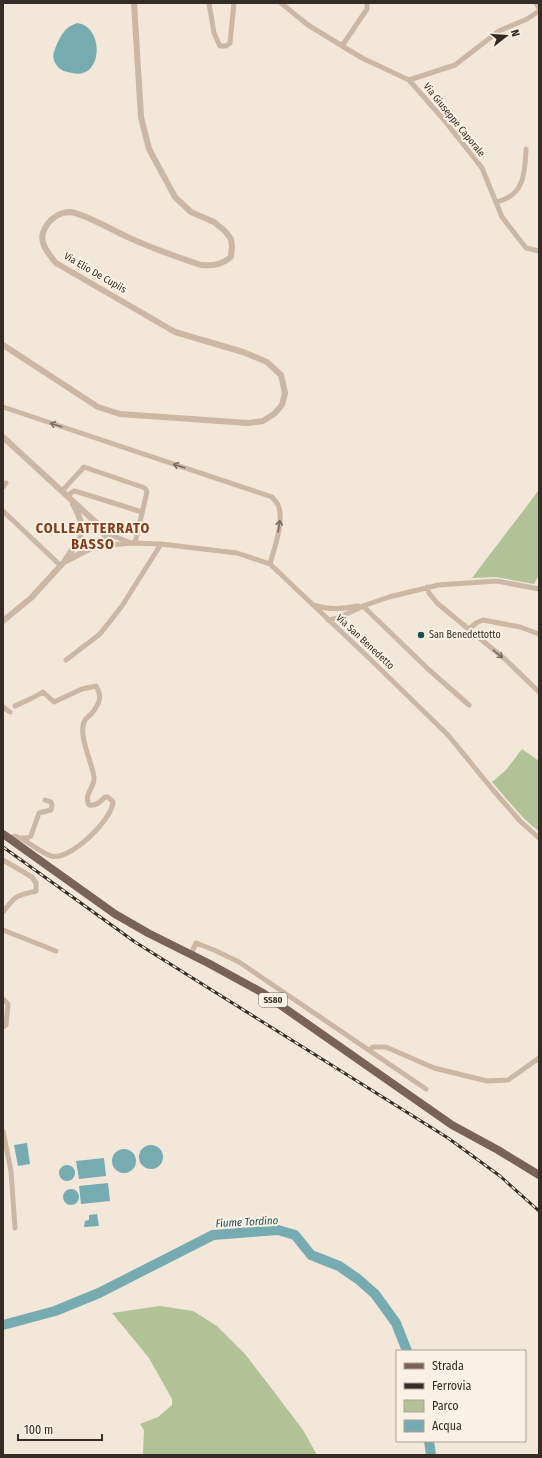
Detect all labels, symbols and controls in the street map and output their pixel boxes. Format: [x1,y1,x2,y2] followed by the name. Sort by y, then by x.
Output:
[486,16,526,56] north arrow
[508,28,522,38] text: N
[421,81,487,159] street label: Via Giuseppe Caporale
[62,250,128,296] street label: Via Elio De Cupiis
[49,421,62,428] one-way arrow
[173,462,186,469] one-way arrow
[36,520,150,553] district label: COLLEATTERRATO BASSO
[275,520,283,533] one-way arrow
[334,612,396,672] street label: Via San Benedetto
[429,629,501,641] place label: San Benedettotto
[416,630,426,640] marker: San Benedettotto
[493,650,504,659] one-way arrow
[259,993,287,1007] road number: SS80
[215,1214,279,1230] water label: Fiume Tordino
[396,1350,526,1442] legend
[432,1359,464,1373] text: Strada
[432,1379,471,1393] text: Ferrovia
[432,1399,459,1413] text: Parco
[18,1416,102,1442] scale bar
[432,1419,462,1433] text: Acqua
[24,1423,53,1437] text: 100 m

